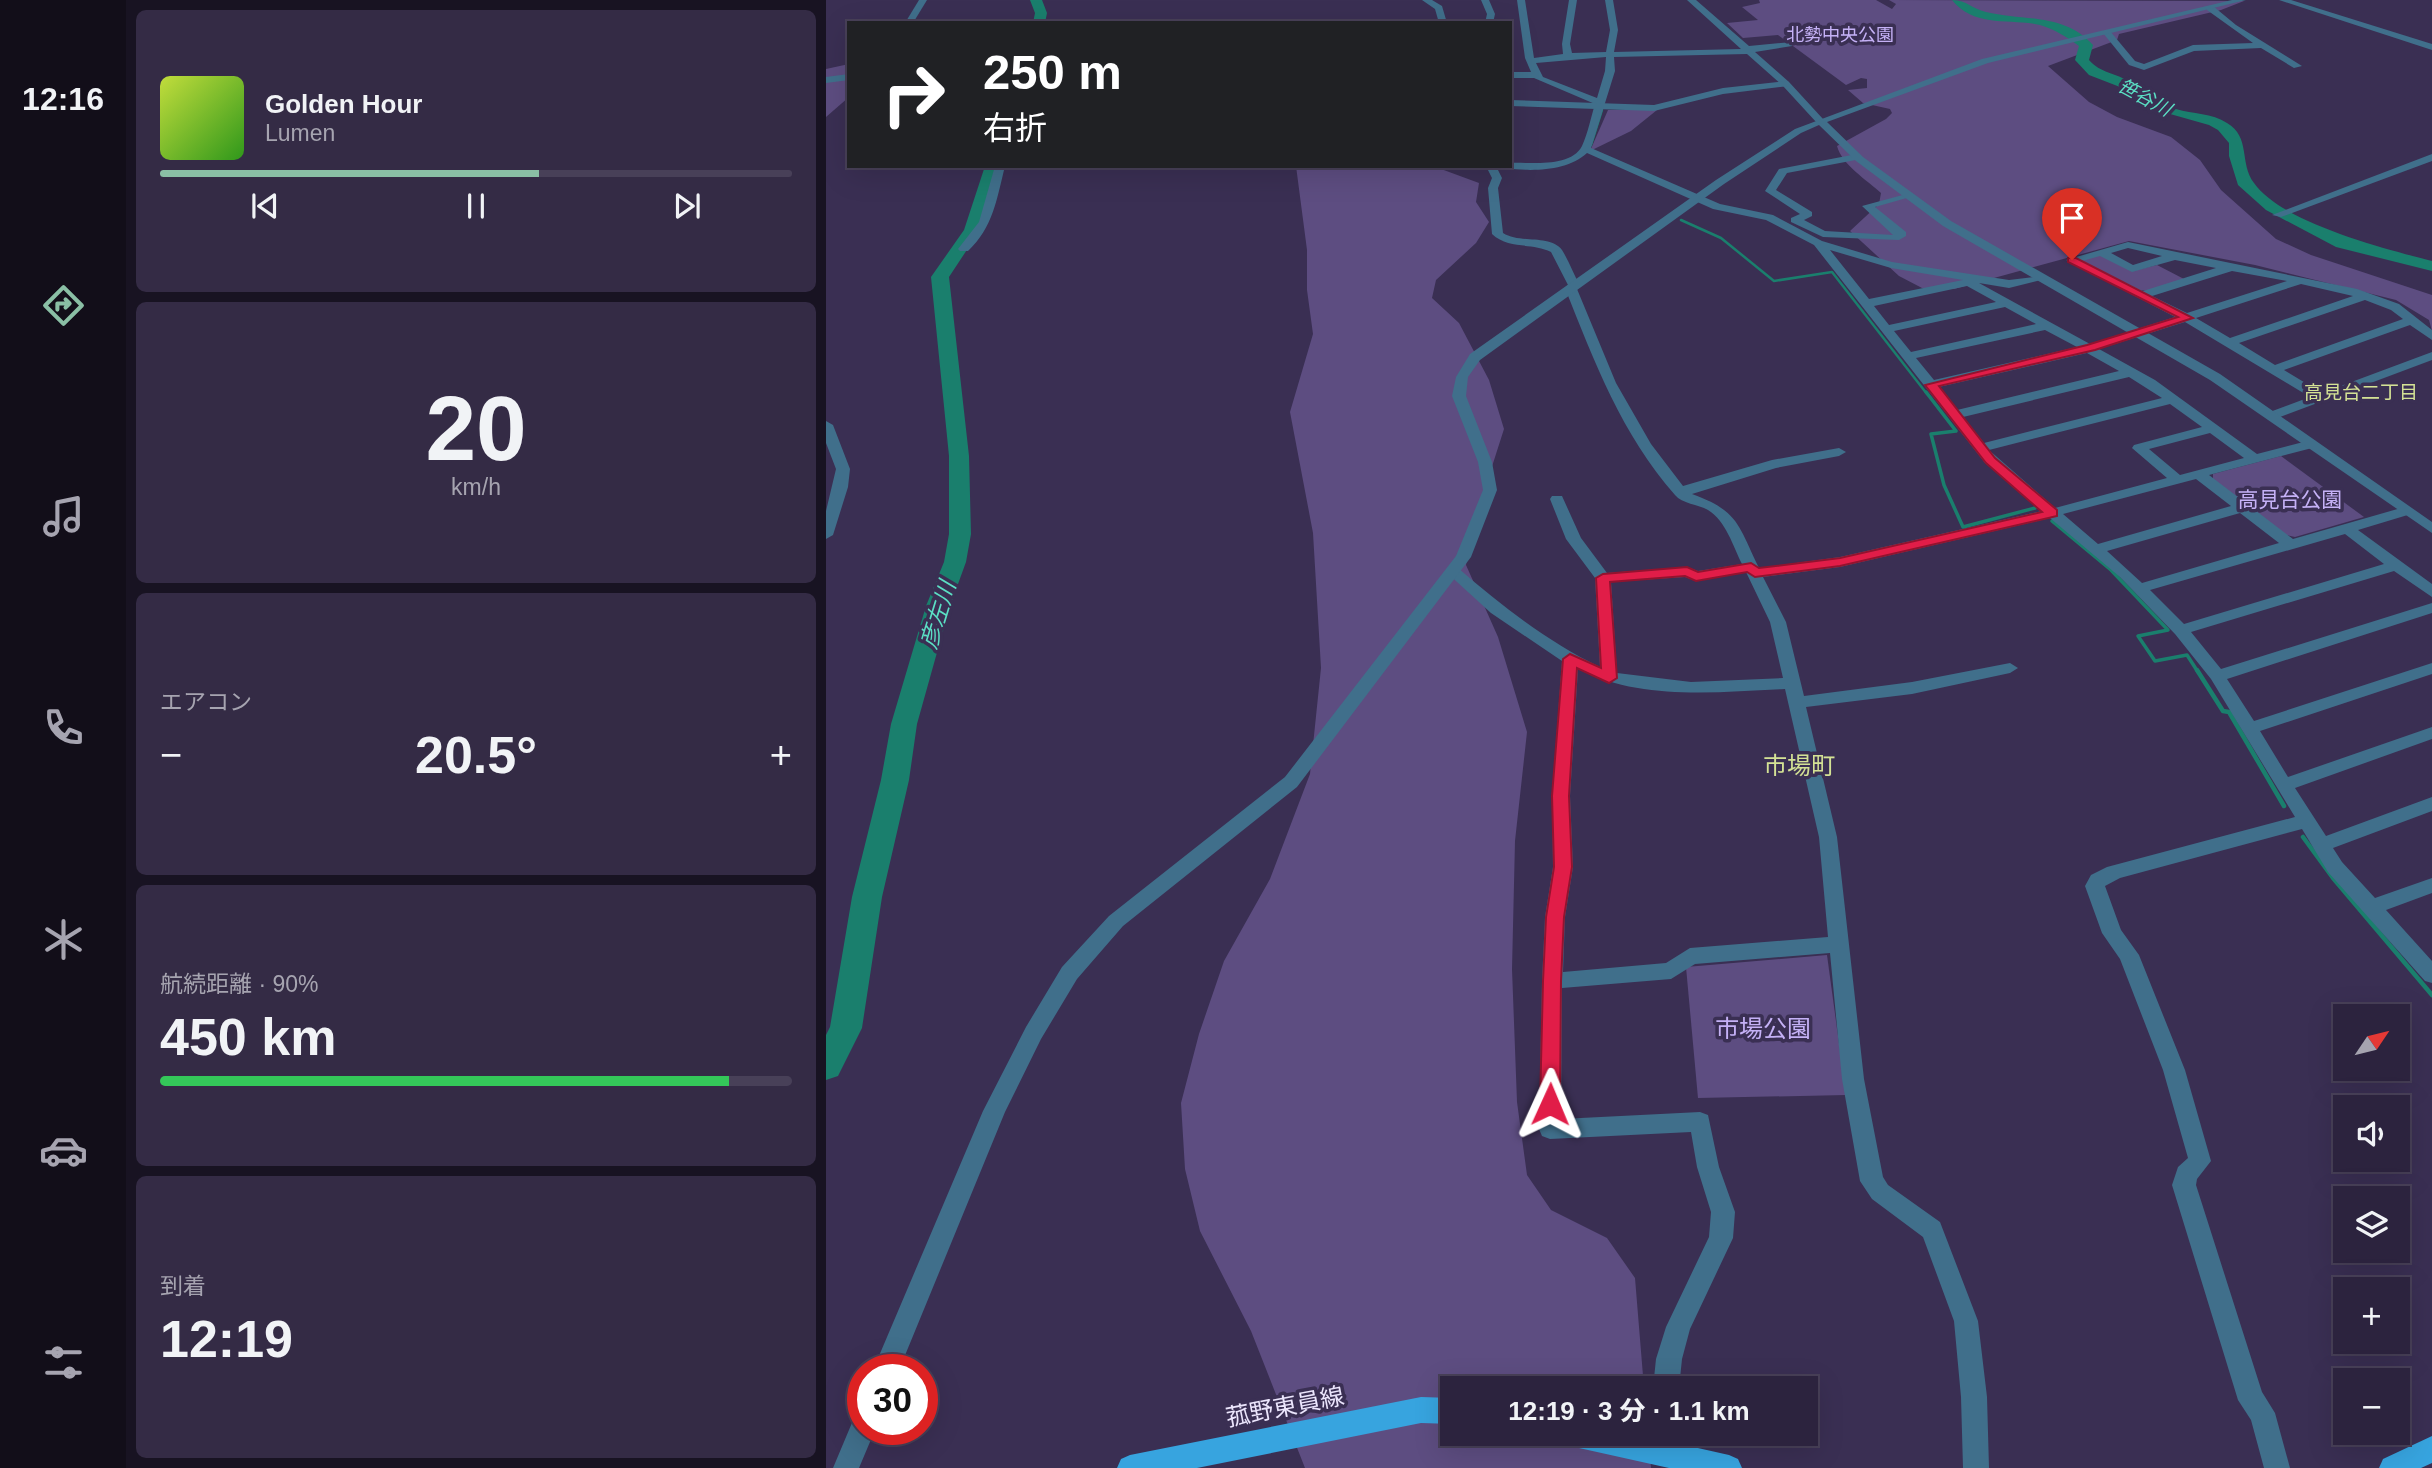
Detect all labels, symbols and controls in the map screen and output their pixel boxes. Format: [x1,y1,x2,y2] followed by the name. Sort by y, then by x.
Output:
[1786,25,1894,45] park label: 北勢中央公園
[983,45,1122,99] text: 250 m
[868,49,959,140] icon: right
[2115,75,2177,121] water label: 笹谷川
[22,81,104,117] text: 12:16
[265,89,422,119] text: Golden Hour
[983,110,1047,146] text: 右折
[265,120,335,146] text: Lumen
[246,187,284,225] icon: previous
[457,187,495,225] icon: pause
[668,187,706,225] icon: next
[2042,188,2102,260] pin
[2053,199,2091,237] icon: arrive
[39,281,88,330] icon: directions
[425,378,527,479] text: 20
[2304,382,2418,403] district label: 高見台二丁目
[451,474,501,500] text: km/h
[2238,488,2343,511] park label: 高見台公園
[39,492,88,541] icon: music
[915,575,961,652] water label: 彦左川
[160,689,252,715] text: エアコン
[39,703,88,752] icon: phone
[415,726,537,784] text: 20.5°
[160,734,182,776] text: −
[770,734,792,776] text: +
[1763,752,1835,779] district label: 市場町
[39,915,88,964] icon: climate
[160,971,318,997] text: 航続距離 · 90%
[2333,1004,2410,1082] north arrow
[2333,1004,2410,1445] map controls
[160,1008,336,1066] text: 450 km
[1715,1015,1811,1042] park label: 市場公園
[1513,1067,1587,1141] position arrow
[2333,1095,2410,1172] button: sound
[39,1126,88,1175] icon: car
[2333,1186,2410,1263] button: layers
[160,1273,206,1299] text: 到着
[2333,1277,2410,1354] button: +
[160,1310,293,1368] text: 12:19
[39,1338,88,1387] icon: filters
[847,1354,938,1445] speed limit sign: 30
[2333,1368,2410,1445] button: −
[1223,1382,1346,1431] street label: 菰野東員線
[1508,1396,1750,1426] text: 12:19 · 3 分 · 1.1 km

